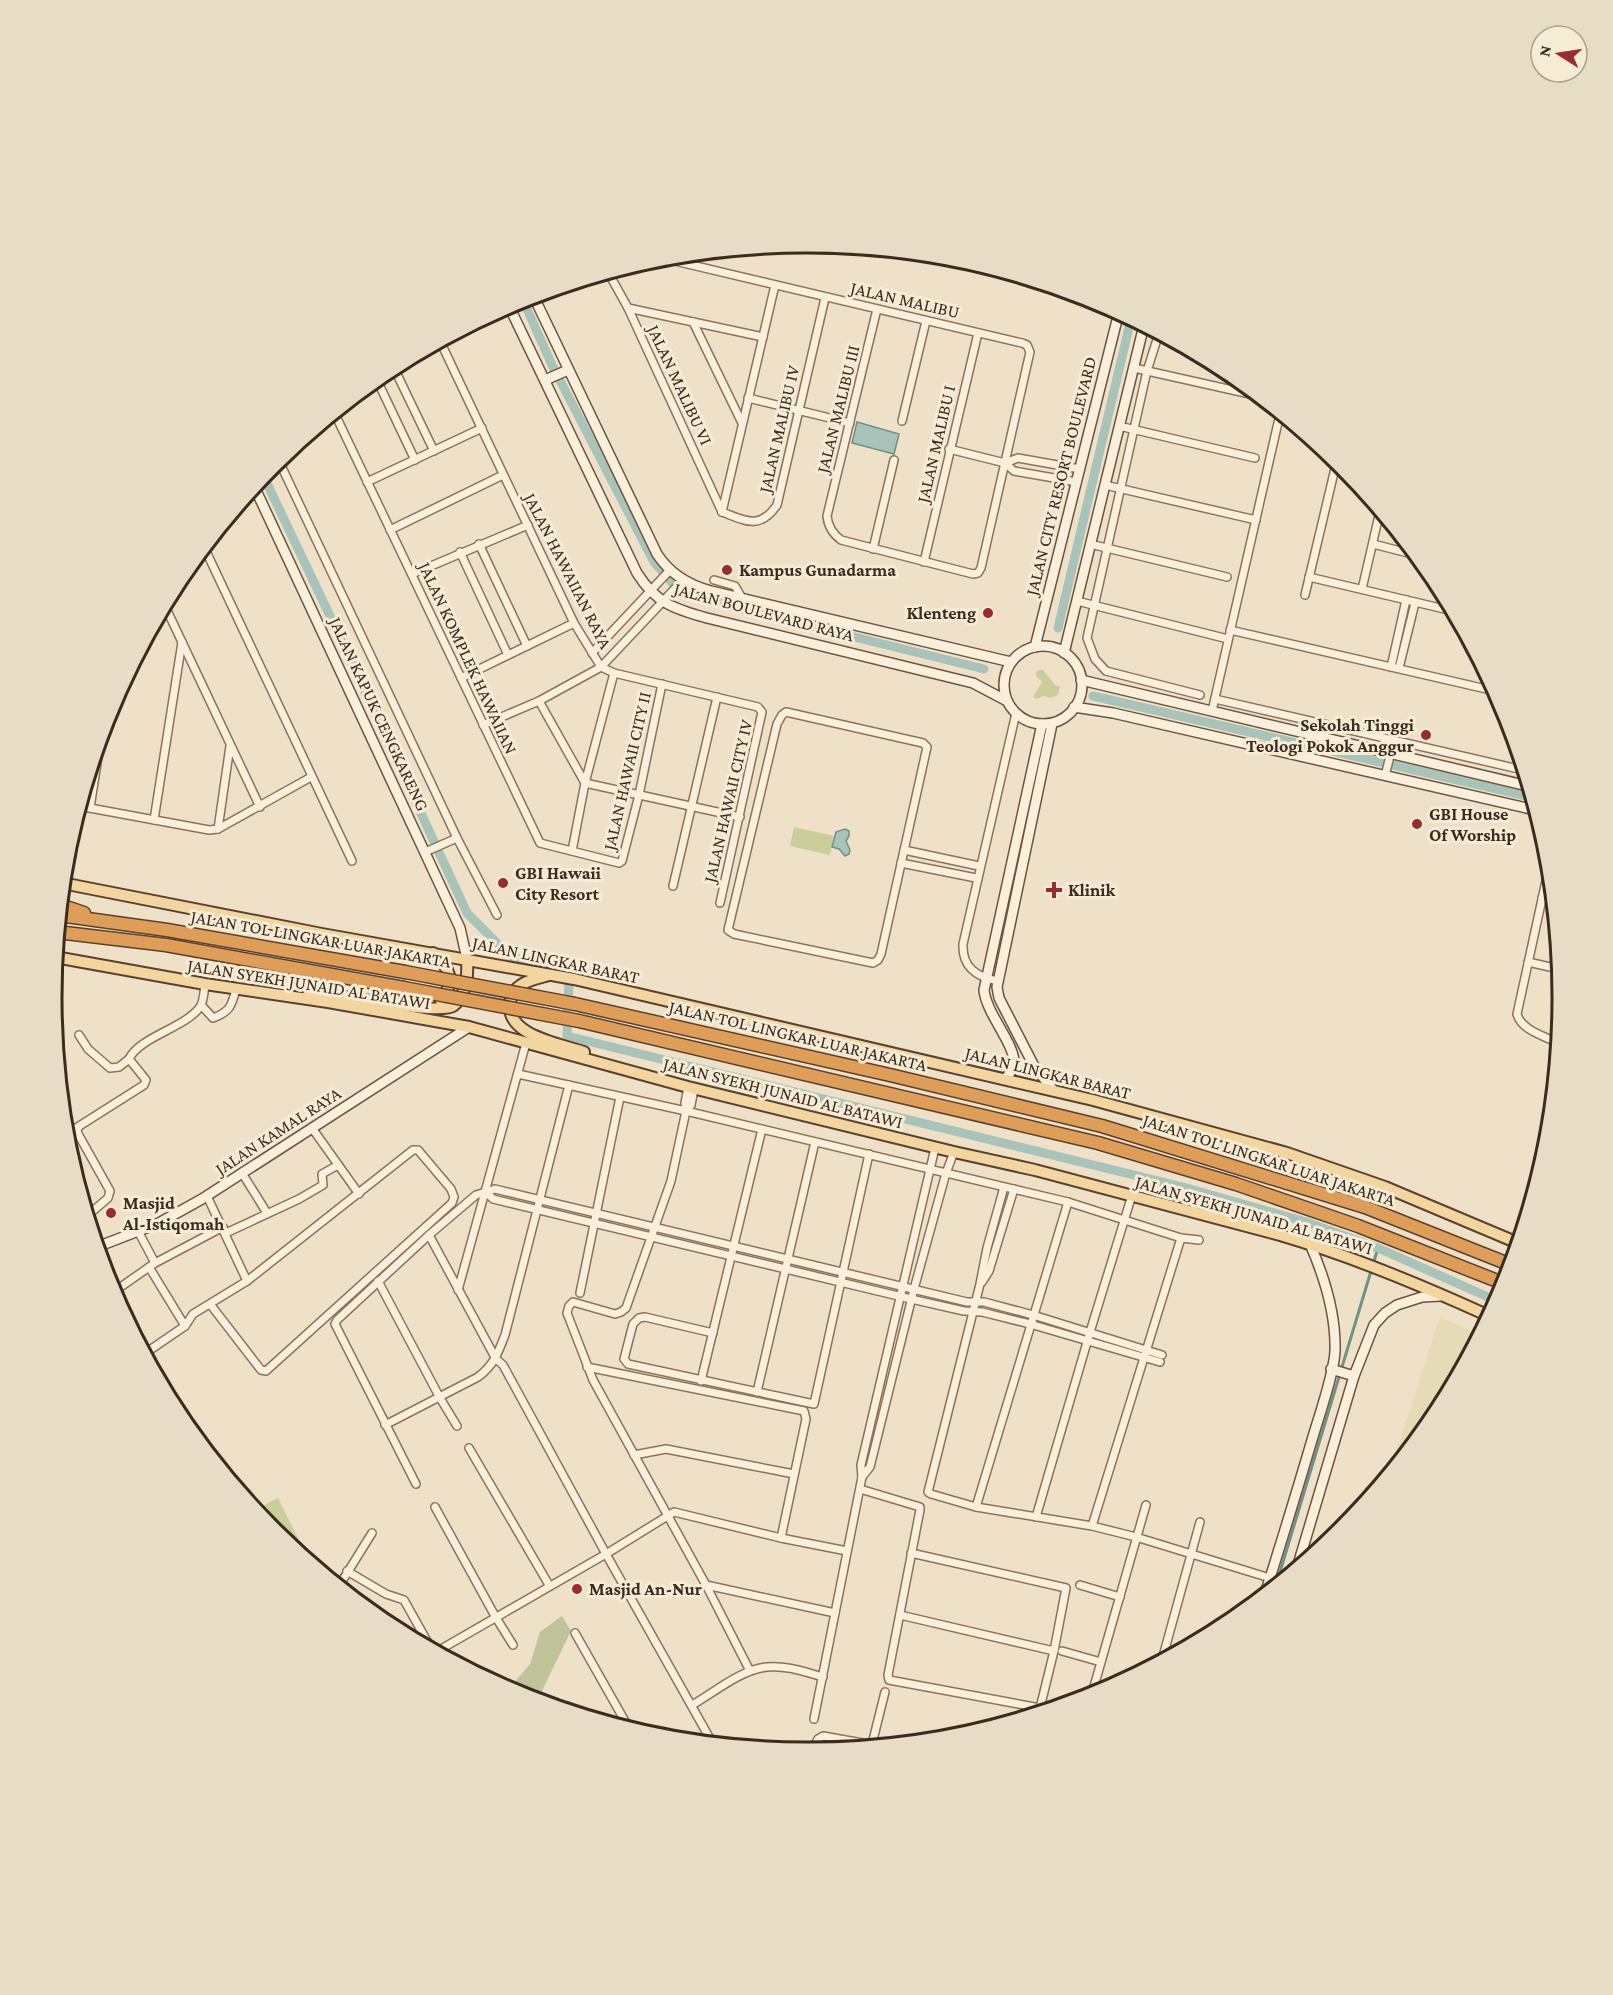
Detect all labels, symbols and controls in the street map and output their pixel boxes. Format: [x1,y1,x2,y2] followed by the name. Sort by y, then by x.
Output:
[1529,24,1589,84] north arrow
[1535,44,1554,58] text: N
[847,277,961,322] street label: JALAN MALIBU
[643,320,717,448] street label: JALAN MALIBU VI
[812,343,864,477] street label: JALAN MALIBU III
[1021,354,1100,599] street label: JALAN CITY RESORT BOULEVARD
[754,363,804,497] street label: JALAN MALIBU IV
[912,383,959,507] street label: JALAN MALIBU I
[519,488,616,653] street label: JALAN HAWAIIAN RAYA
[414,557,521,757] street label: JALAN KOMPLEK HAWAIIAN
[739,560,896,580] place label: Kampus Gunadarma
[720,563,734,577] marker: Kampus Gunadarma
[670,578,857,646] street label: JALAN BOULEVARD RAYA
[906,603,976,623] place label: Klenteng
[981,606,995,620] marker: Klenteng
[324,612,433,814] street label: JALAN KAPUK CENGKARENG
[599,690,655,854] street label: JALAN HAWAII CITY II
[1246,715,1415,756] place label: Sekolah Tinggi Teologi Pokok Anggur
[699,717,757,886] street label: JALAN HAWAII CITY IV
[1419,728,1433,742] marker: Sekolah Tinggi Teologi Pokok Anggur
[1429,804,1516,845] place label: GBI House Of Worship
[1410,817,1424,831] marker: GBI House Of Worship
[515,863,602,904] place label: GBI Hawaii City Resort
[496,876,510,890] marker: GBI Hawaii City Resort
[1068,880,1116,900] place label: Klinik
[1045,881,1063,899] marker: Klinik
[187,906,453,972] street label: JALAN TOL LINGKAR LUAR JAKARTA
[469,932,641,988] street label: JALAN LINGKAR BARAT
[184,955,432,1013] street label: JALAN SYEKH JUNAID AL BATAWI
[665,996,930,1076] street label: JALAN TOL LINGKAR LUAR JAKARTA
[961,1042,1133,1103] street label: JALAN LINGKAR BARAT
[659,1053,905,1132] street label: JALAN SYEKH JUNAID AL BATAWI
[210,1083,345,1180] street label: JALAN KAMAL RAYA
[1138,1109,1398,1211] street label: JALAN TOL LINGKAR LUAR JAKARTA
[1131,1171,1375,1258] street label: JALAN SYEKH JUNAID AL BATAWI
[122,1193,225,1234] place label: Masjid Al-Istiqomah
[104,1206,118,1220] marker: Masjid Al-Istiqomah
[589,1579,702,1600] place label: Masjid An-Nur
[570,1582,584,1596] marker: Masjid An-Nur

